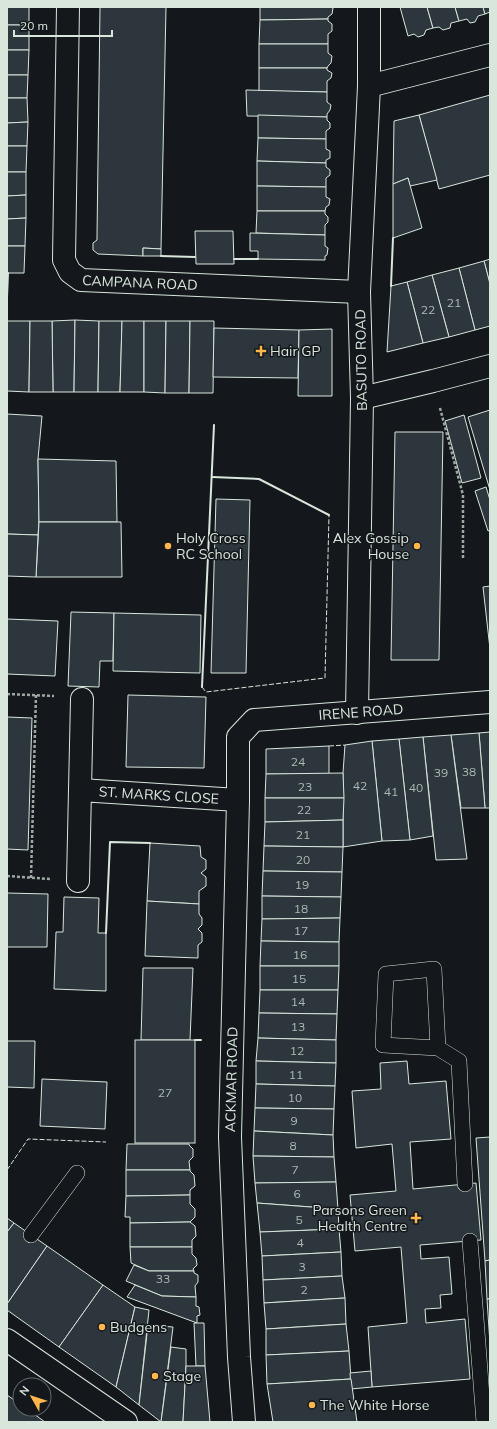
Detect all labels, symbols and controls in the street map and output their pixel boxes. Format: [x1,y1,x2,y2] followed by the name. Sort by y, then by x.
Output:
[14,12,112,38] scale bar
[20,18,48,33] text: 20 m
[82,271,198,294] street label: CAMPANA ROAD
[447,295,461,310] house number: 21
[421,302,435,317] house number: 22
[351,309,371,411] street label: BASUTO ROAD
[270,342,321,360] place label: Hair GP
[255,345,267,357] marker: Hair GP
[176,529,246,563] place label: Holy Cross RC School
[333,529,409,563] place label: Alex Gossip House
[163,541,173,551] marker: Holy Cross RC School
[412,541,422,551] marker: Alex Gossip House
[318,700,404,724] street label: IRENE ROAD
[291,754,305,769] house number: 24
[462,764,476,779] house number: 38
[434,765,448,780] house number: 39
[353,778,367,793] house number: 42
[298,779,312,794] house number: 23
[409,780,423,795] house number: 40
[98,782,219,808] street label: ST. MARKS CLOSE
[384,784,398,799] house number: 41
[297,802,311,817] house number: 22
[296,827,310,842] house number: 21
[296,852,310,867] house number: 20
[295,877,309,892] house number: 19
[294,901,308,916] house number: 18
[294,923,308,938] house number: 17
[293,947,307,962] house number: 16
[292,971,306,986] house number: 15
[291,994,305,1009] house number: 14
[291,1019,305,1034] house number: 13
[221,1027,242,1132] street label: ACKMAR ROAD
[290,1043,304,1058] house number: 12
[289,1067,303,1082] house number: 11
[158,1085,172,1100] house number: 27
[288,1090,302,1105] house number: 10
[290,1113,298,1128] house number: 9
[289,1138,297,1153] house number: 8
[291,1162,299,1177] house number: 7
[293,1186,301,1201] house number: 6
[312,1201,407,1235] place label: Parsons Green Health Centre
[295,1212,303,1227] house number: 5
[410,1212,422,1224] marker: Parsons Green Health Centre
[296,1235,304,1250] house number: 4
[298,1259,306,1274] house number: 3
[156,1271,170,1286] house number: 33
[300,1282,308,1297] house number: 2
[110,1318,167,1336] place label: Budgens
[97,1322,107,1332] marker: Budgens
[163,1367,201,1385] place label: Stage
[150,1371,160,1381] marker: Stage
[12,1377,52,1417] north arrow
[16,1383,32,1398] text: N
[320,1396,429,1414] place label: The White Horse
[307,1400,317,1410] marker: The White Horse

